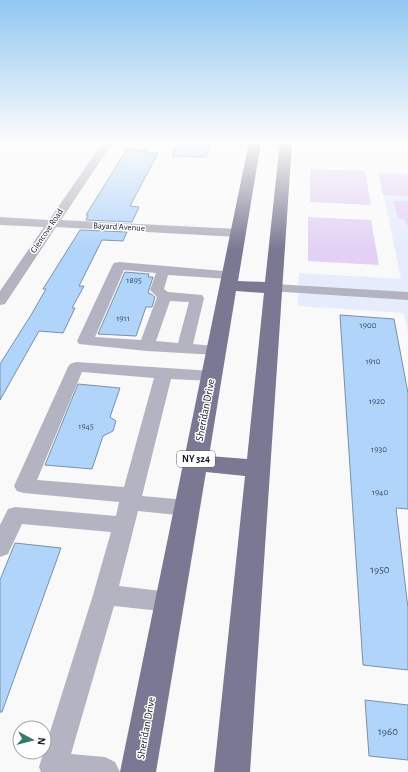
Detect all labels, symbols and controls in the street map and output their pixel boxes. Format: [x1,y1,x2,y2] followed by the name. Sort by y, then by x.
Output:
[29,207,65,255] street label: Glencove Road
[93,221,145,233] street label: Bayard Avenue
[126,276,142,285] house number: 1895
[116,314,130,323] house number: 1911
[360,321,377,330] house number: 1900
[365,357,381,366] house number: 1910
[194,378,216,442] street label: Sheridan Drive
[369,397,385,406] house number: 1920
[78,422,94,431] house number: 1945
[371,445,387,454] house number: 1930
[177,451,215,467] road number: NY 324
[372,488,388,497] house number: 1940
[370,564,390,575] house number: 1950
[135,696,157,760] street label: Sheridan Drive
[12,720,52,760] north arrow
[378,726,398,737] house number: 1960
[36,737,47,746] text: N

